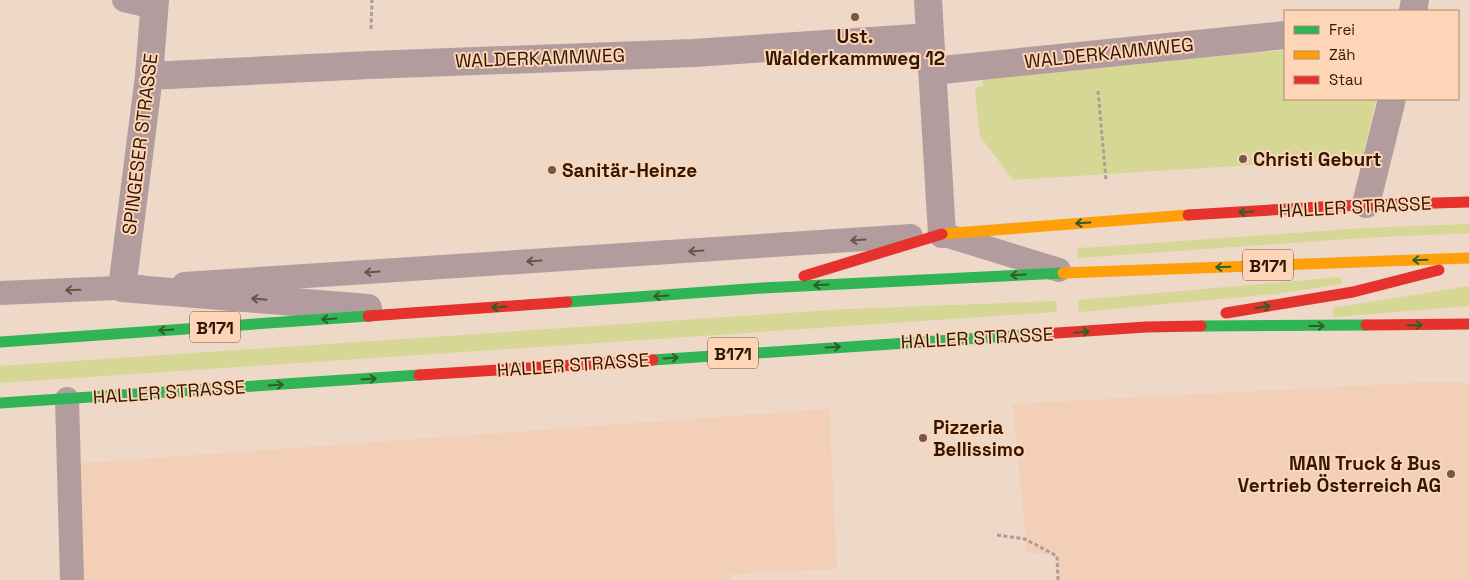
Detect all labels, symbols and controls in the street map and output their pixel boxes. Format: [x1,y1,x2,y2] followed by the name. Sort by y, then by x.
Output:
[1284,10,1459,100] legend
[849,11,861,23] marker: Ust. Walderkammweg 12
[1329,20,1355,39] text: Frei
[765,24,945,71] place label: Ust. Walderkammweg 12
[1023,32,1195,74] street label: WALDERKAMMWEG
[455,43,625,73] street label: WALDERKAMMWEG
[1329,45,1355,64] text: Zäh
[116,52,164,236] street label: SPINGESER STRASSE
[1329,70,1363,89] text: Stau
[1253,147,1381,172] place label: Christi Geburt
[1237,153,1249,165] marker: Christi Geburt
[562,158,697,183] place label: Sanitär-Heinze
[546,164,558,176] marker: Sanitär-Heinze
[1278,191,1432,223] street label: HALLER STRASSE
[1238,207,1254,217] one-way arrow
[1076,218,1092,227] one-way arrow
[851,235,867,244] one-way arrow
[689,246,705,255] one-way arrow
[1243,250,1293,280] road number: B171
[1413,255,1429,264] one-way arrow
[526,257,542,266] one-way arrow
[1215,262,1231,271] one-way arrow
[364,267,380,276] one-way arrow
[1011,270,1027,280] one-way arrow
[813,281,829,290] one-way arrow
[65,285,82,295] one-way arrow
[653,291,669,300] one-way arrow
[251,294,267,304] one-way arrow
[1255,302,1271,312] one-way arrow
[491,303,507,312] one-way arrow
[190,312,240,342] road number: B171
[321,315,337,324] one-way arrow
[1406,320,1423,330] one-way arrow
[1308,321,1325,331] one-way arrow
[900,322,1054,354] street label: HALLER STRASSE
[159,326,175,335] one-way arrow
[1074,327,1090,336] one-way arrow
[708,338,758,368] road number: B171
[825,342,841,351] one-way arrow
[496,347,650,383] street label: HALLER STRASSE
[662,353,678,363] one-way arrow
[92,374,246,410] street label: HALLER STRASSE
[361,374,377,383] one-way arrow
[267,380,283,389] one-way arrow
[933,415,1025,462] place label: Pizzeria Bellissimo
[917,432,929,444] marker: Pizzeria Bellissimo
[1238,451,1441,498] place label: MAN Truck & Bus Vertrieb Österreich AG
[1445,468,1457,480] marker: MAN Truck & Bus Vertrieb Österreich AG

